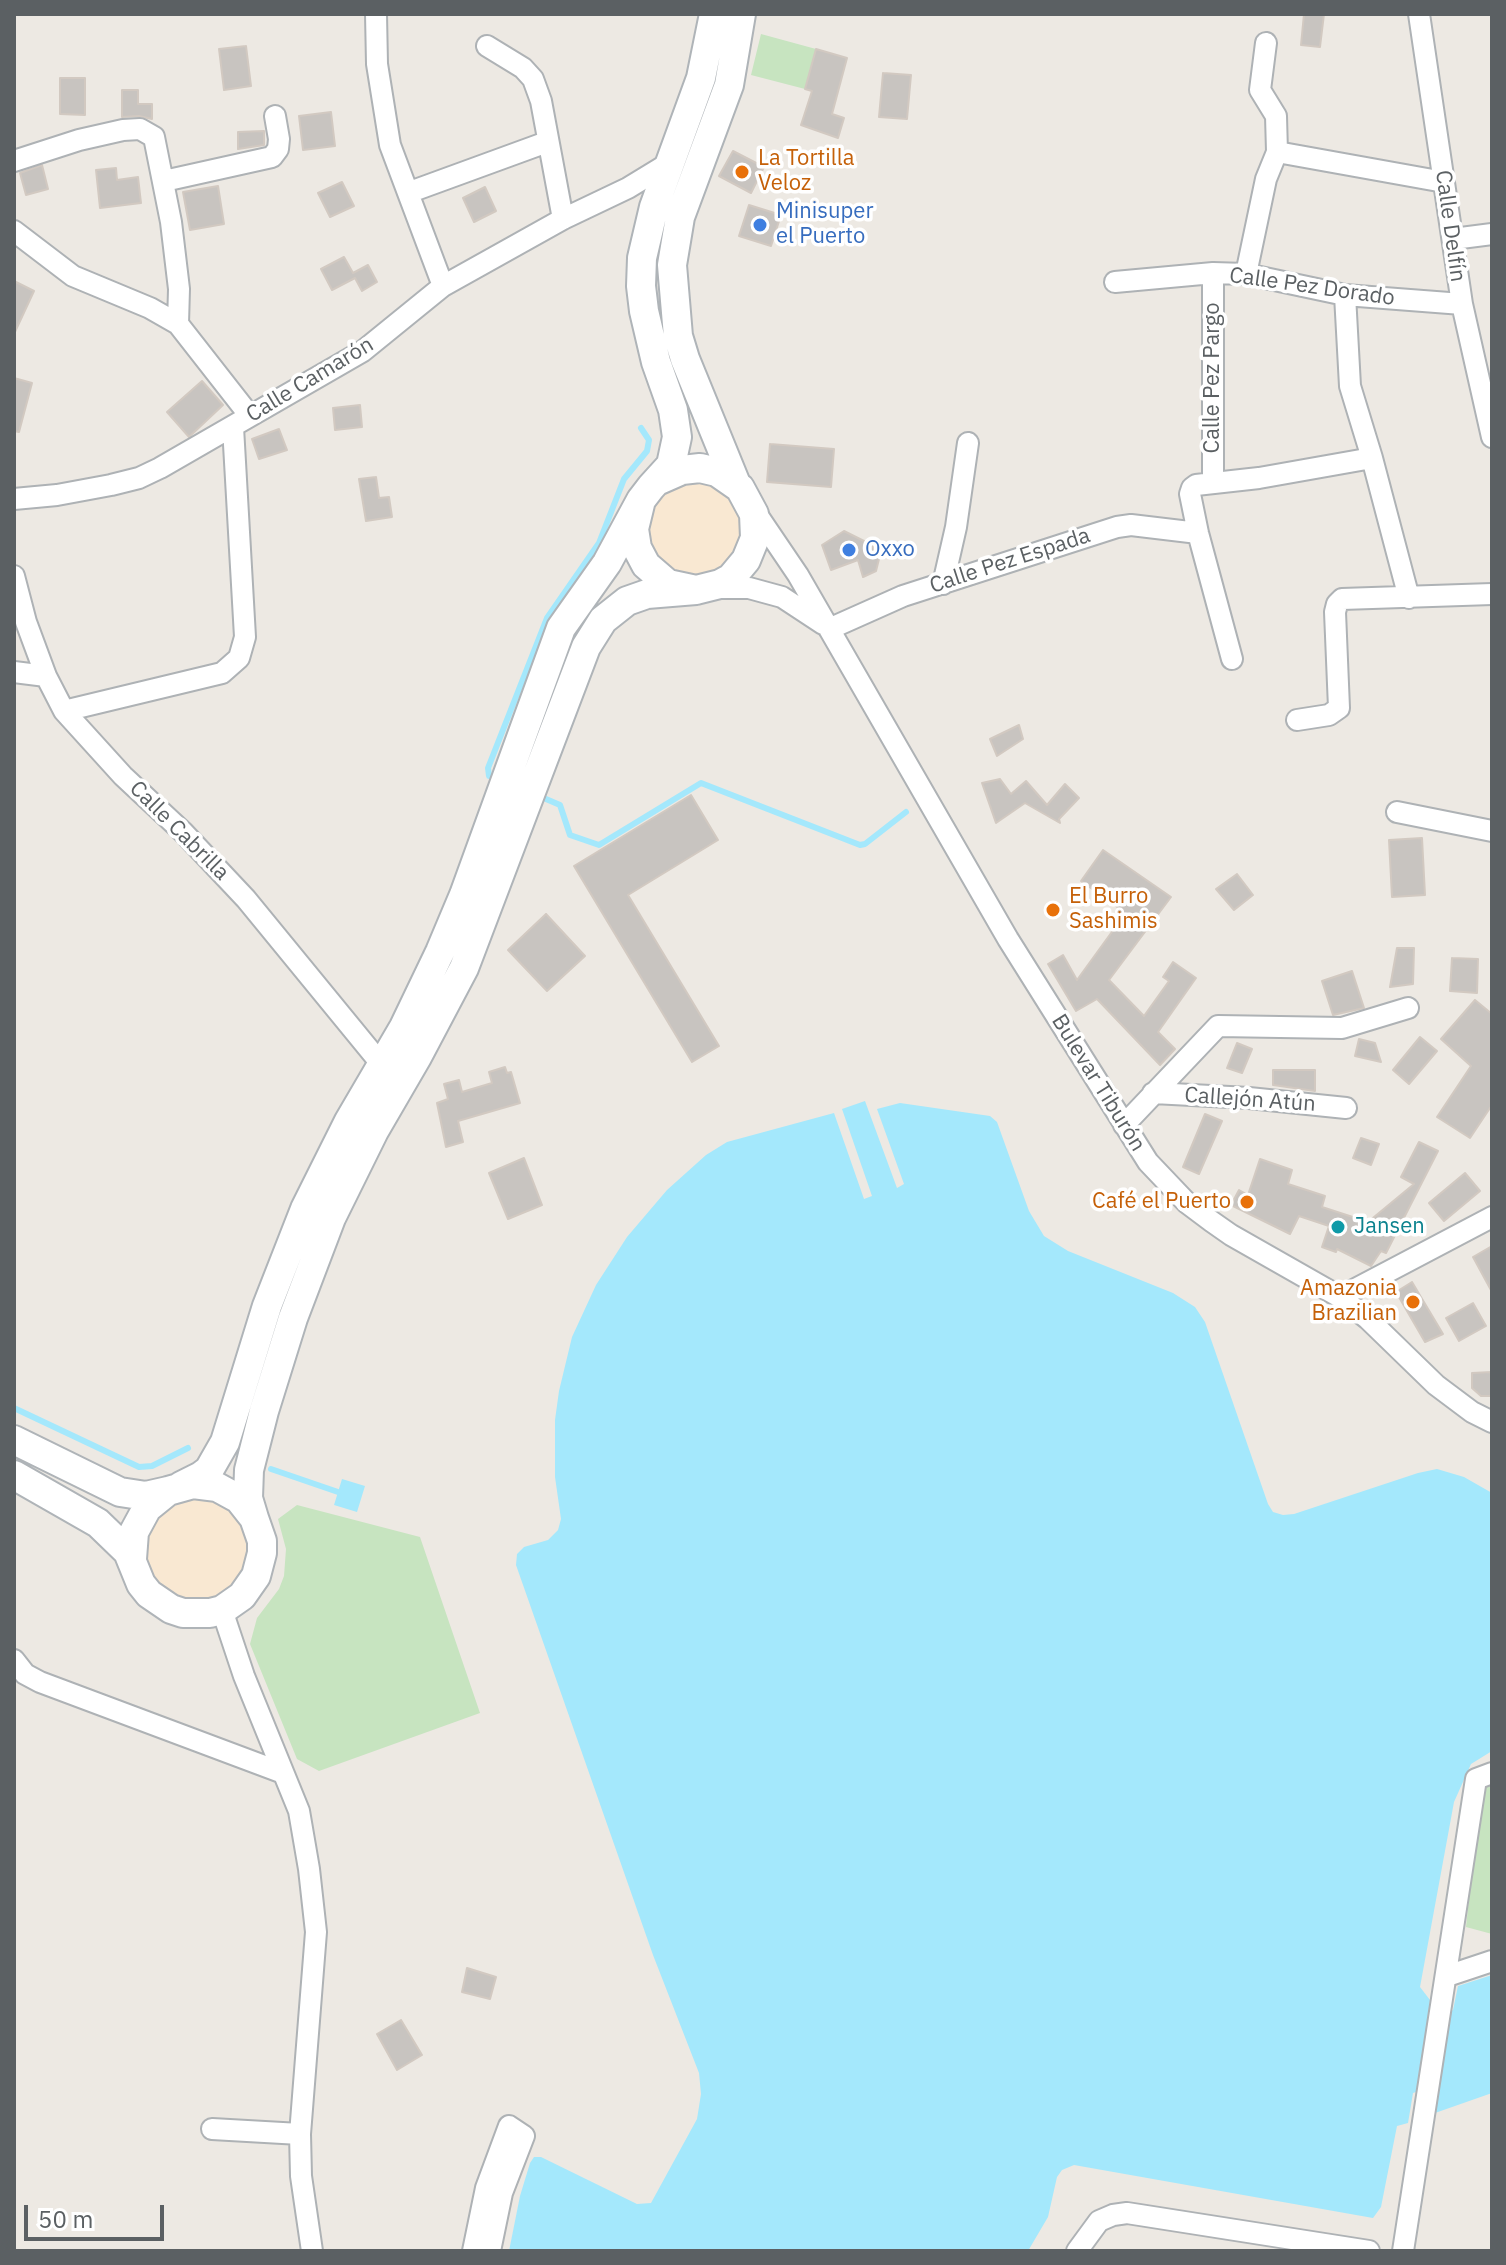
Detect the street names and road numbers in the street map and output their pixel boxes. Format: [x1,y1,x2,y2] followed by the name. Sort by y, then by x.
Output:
[1429,168,1471,284] street label: Calle Delfín
[1228,262,1396,312] street label: Calle Pez Dorado
[1200,302,1226,454] street label: Calle Pez Pargo
[242,332,378,428] street label: Calle Camarón
[926,523,1094,599] street label: Calle Pez Espada
[124,776,234,886] street label: Calle Cabrilla
[1045,1010,1151,1156] street label: Bulevar Tiburón
[1183,1082,1317,1118] street label: Callejón Atún

